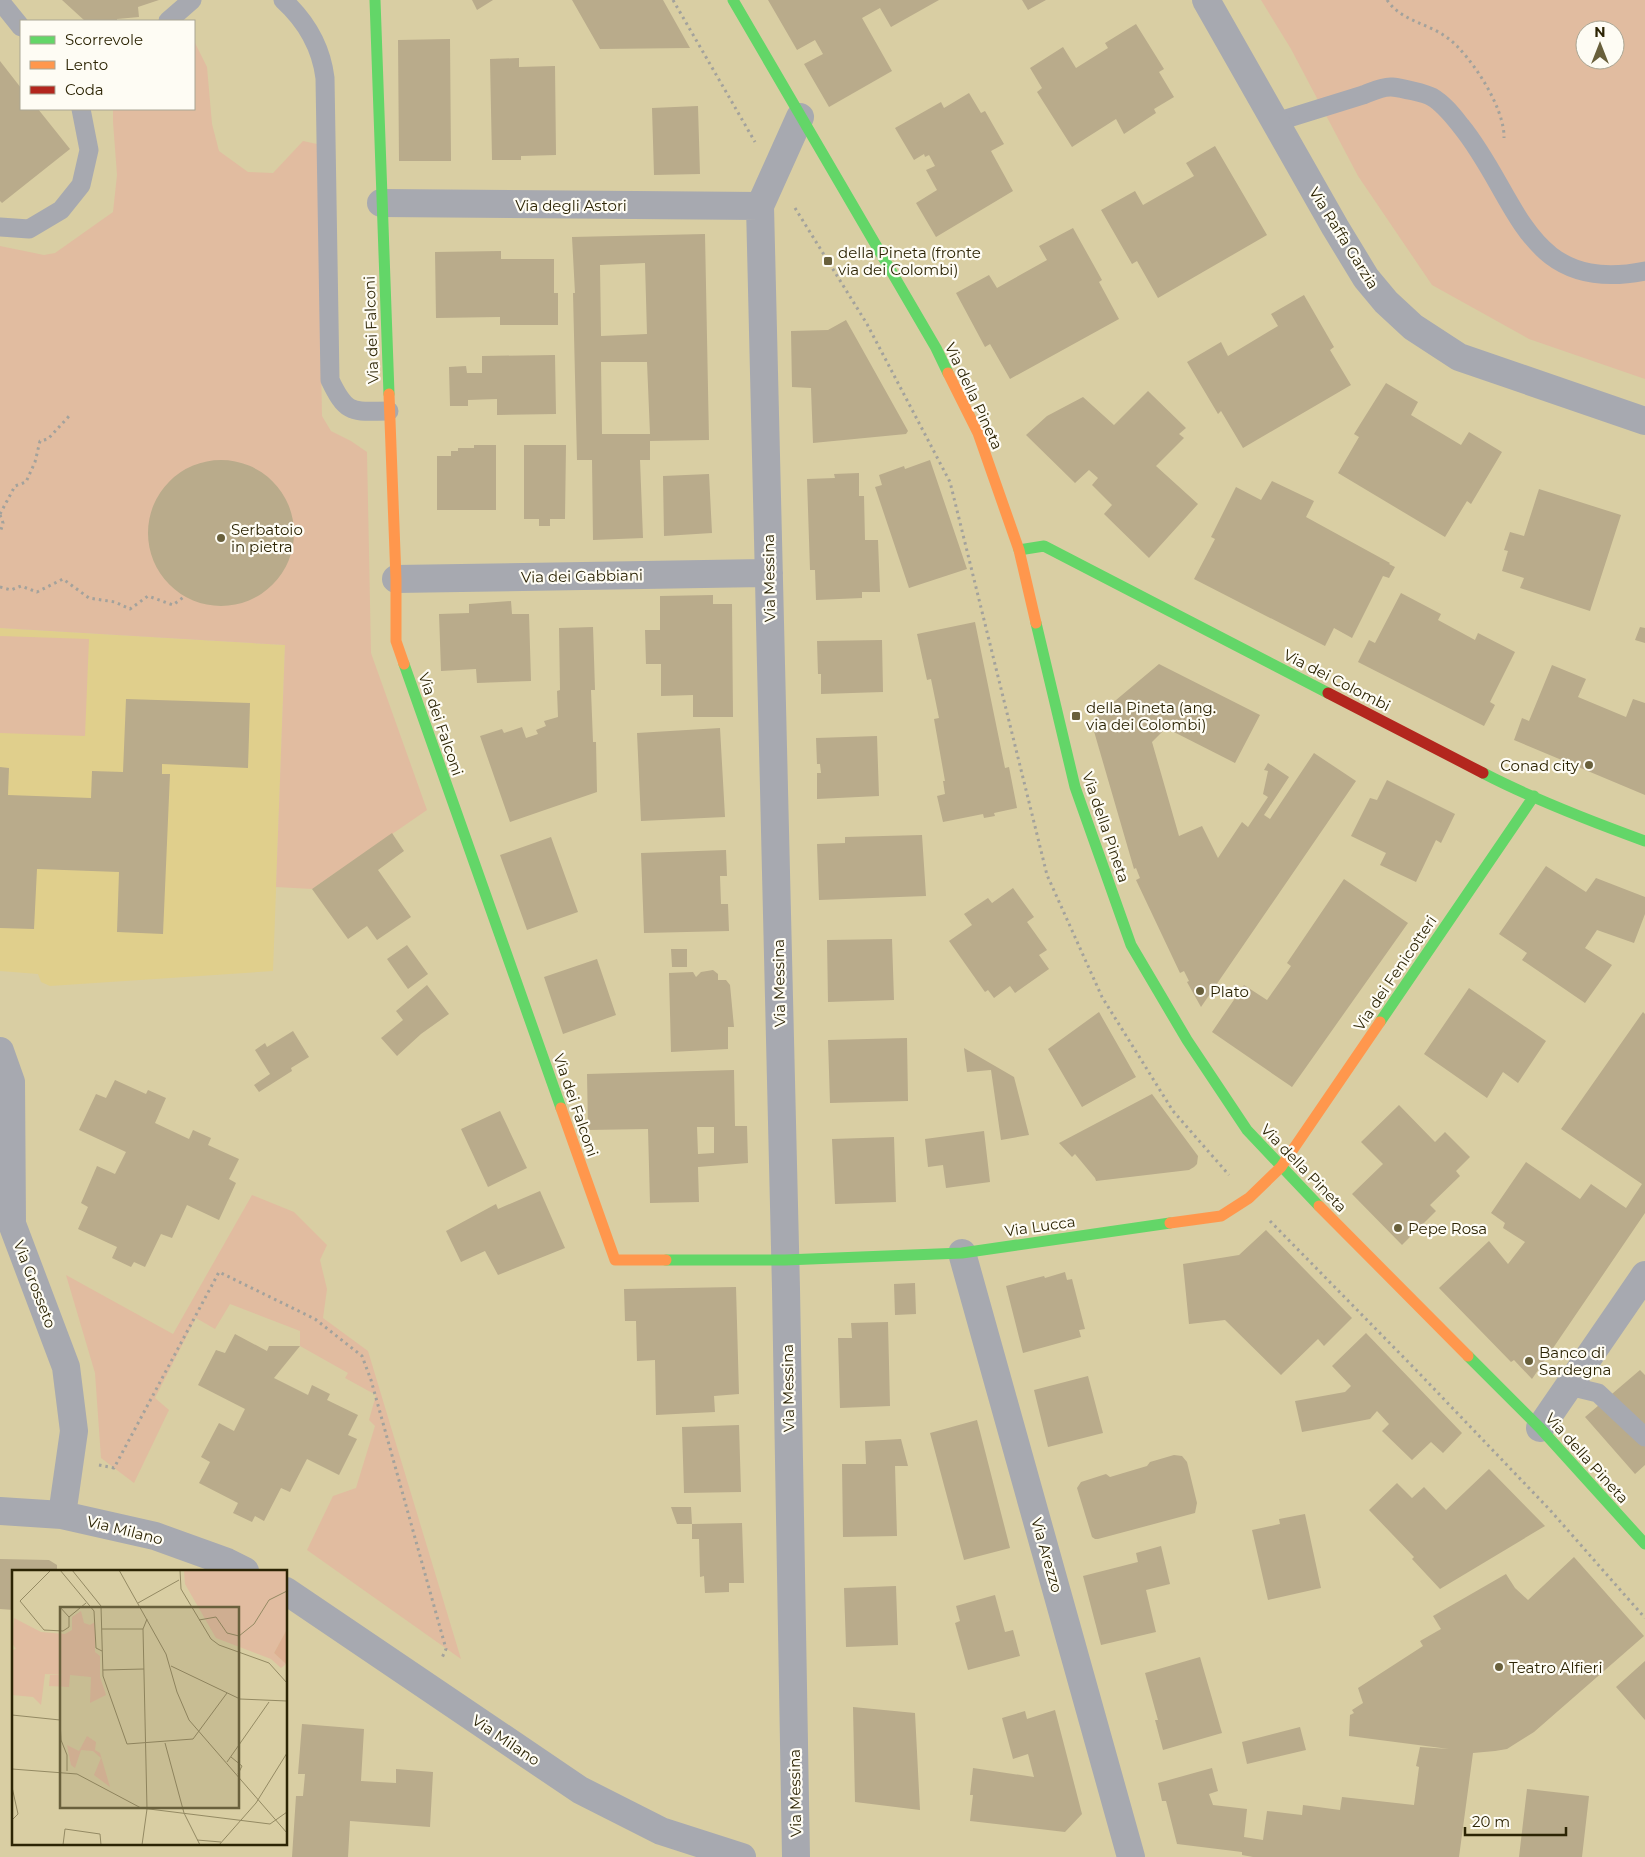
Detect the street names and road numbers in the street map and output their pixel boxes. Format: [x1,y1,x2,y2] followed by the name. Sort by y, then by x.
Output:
[1305,184,1383,292] street label: Via Raffa Garzia
[515,196,627,215] street label: Via degli Astori
[360,276,382,384] street label: Via dei Falconi
[941,340,1007,452] street label: Via della Pineta
[759,534,779,622] street label: Via Messina
[521,565,643,587] street label: Via dei Gabbiani
[1280,645,1394,715] street label: Via dei Colombi
[414,670,468,778] street label: Via dei Falconi
[1078,769,1134,885] street label: Via della Pineta
[1349,912,1441,1034] street label: Via dei Fenicotteri
[769,939,789,1027] street label: Via Messina
[549,1051,603,1159] street label: Via dei Falconi
[1257,1120,1351,1216] street label: Via della Pineta
[1003,1212,1077,1240] street label: Via Lucca
[10,1237,60,1331] street label: Via Grosseto
[778,1344,798,1432] street label: Via Messina
[1541,1409,1633,1507] street label: Via della Pineta
[85,1511,165,1549] street label: Via Milano
[1027,1515,1067,1595] street label: Via Arezzo
[468,1710,544,1770] street label: Via Milano
[785,1749,805,1837] street label: Via Messina

